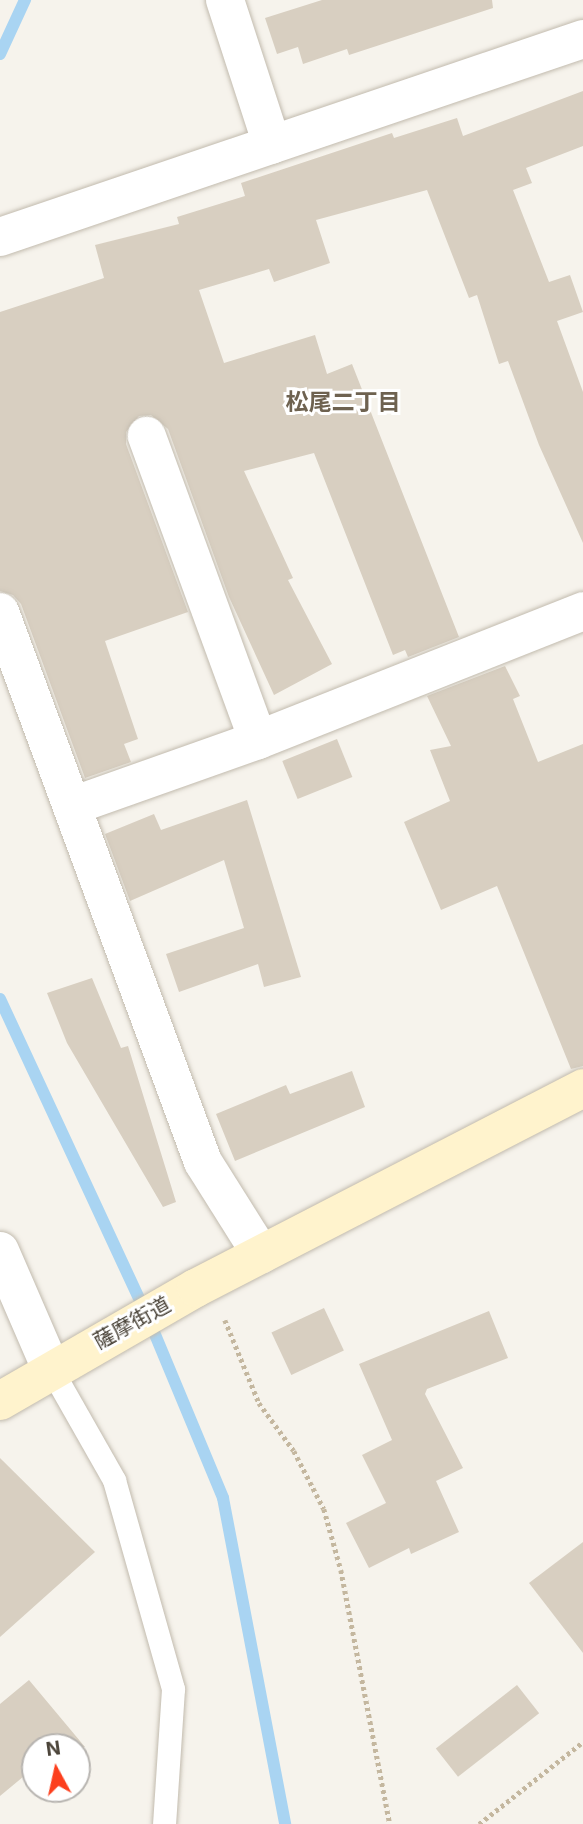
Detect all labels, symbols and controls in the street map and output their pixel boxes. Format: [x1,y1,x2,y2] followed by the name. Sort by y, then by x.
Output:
[286,388,400,416] district label: 松尾二丁目
[89,1292,175,1354] street label: 薩摩街道
[21,1733,91,1803] north arrow
[45,1736,62,1761] text: N

